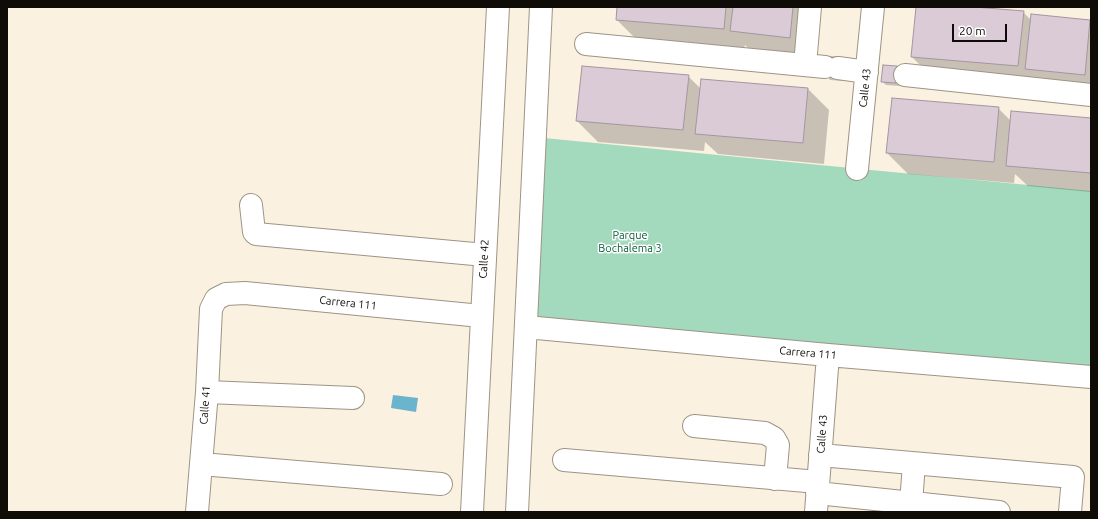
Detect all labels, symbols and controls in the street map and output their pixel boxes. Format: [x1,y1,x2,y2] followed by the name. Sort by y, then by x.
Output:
[954,16,1009,42] scale bar
[959,24,986,37] text: 20 m
[856,68,874,108] street label: Calle 43
[598,228,662,254] park label: Parque Bochalema 3
[476,239,492,279] street label: Calle 42
[319,293,377,313] street label: Carrera 111
[779,344,837,362] street label: Carrera 111
[197,385,213,425] street label: Calle 41
[814,414,830,454] street label: Calle 43

